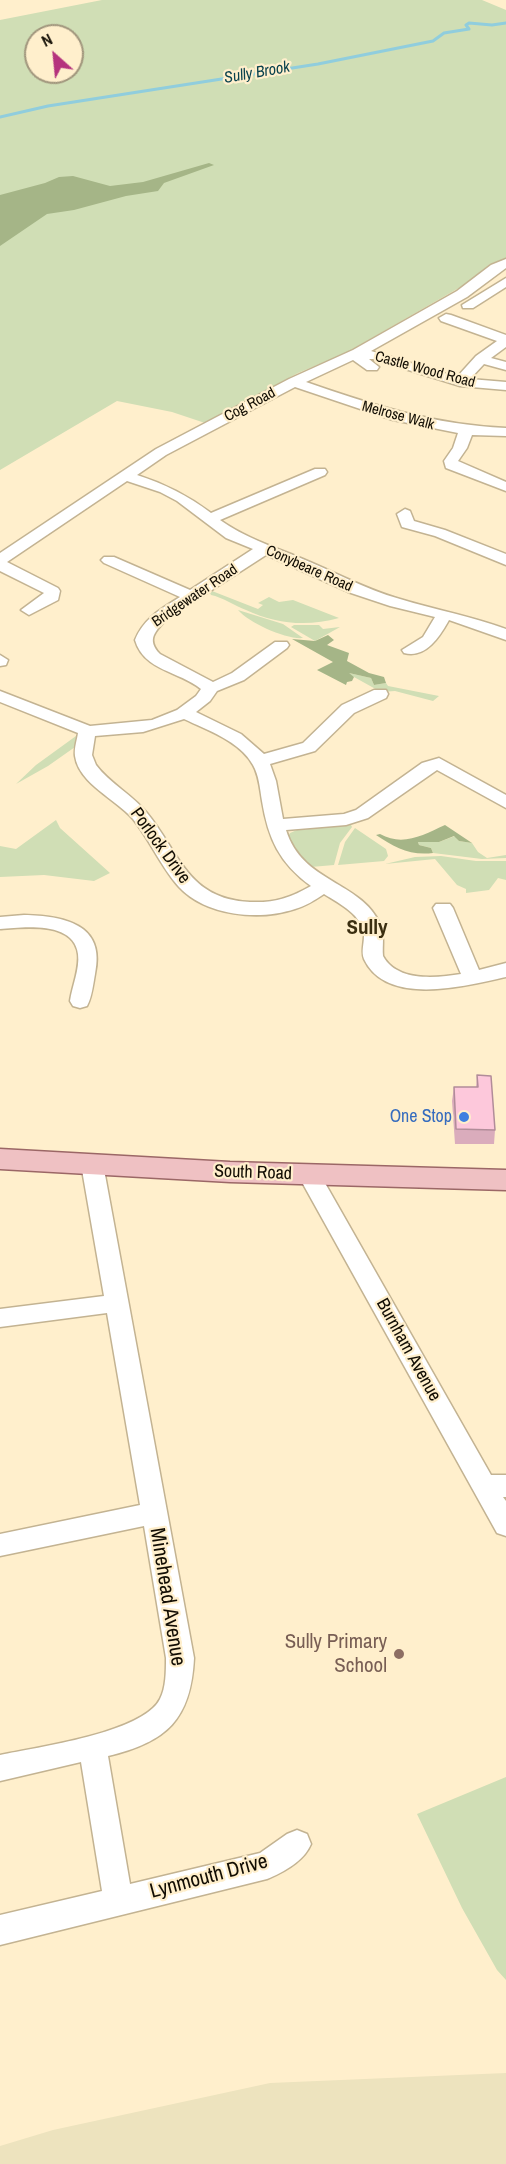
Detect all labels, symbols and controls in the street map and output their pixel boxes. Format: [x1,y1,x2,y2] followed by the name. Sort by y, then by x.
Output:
[24,24,84,84] north arrow
[38,28,56,52] text: N
[223,58,291,88] water label: Sully Brook
[373,348,477,392] street label: Castle Wood Road
[221,384,279,426] street label: Cog Road
[360,398,436,434] street label: Melrose Walk
[263,542,355,596] street label: Conybeare Road
[149,561,241,631] street label: Bridgewater Road
[125,804,195,888] street label: Porlock Drive
[346,915,388,941] district label: Sully
[390,1106,452,1128] place label: One Stop
[457,1110,471,1124] marker: One Stop
[214,1161,292,1185] street label: South Road
[371,1295,445,1405] street label: Burnham Avenue
[144,1526,190,1668] street label: Minehead Avenue
[285,1629,387,1679] place label: Sully Primary School
[392,1647,406,1661] marker: Sully Primary School
[147,1849,271,1905] street label: Lynmouth Drive

